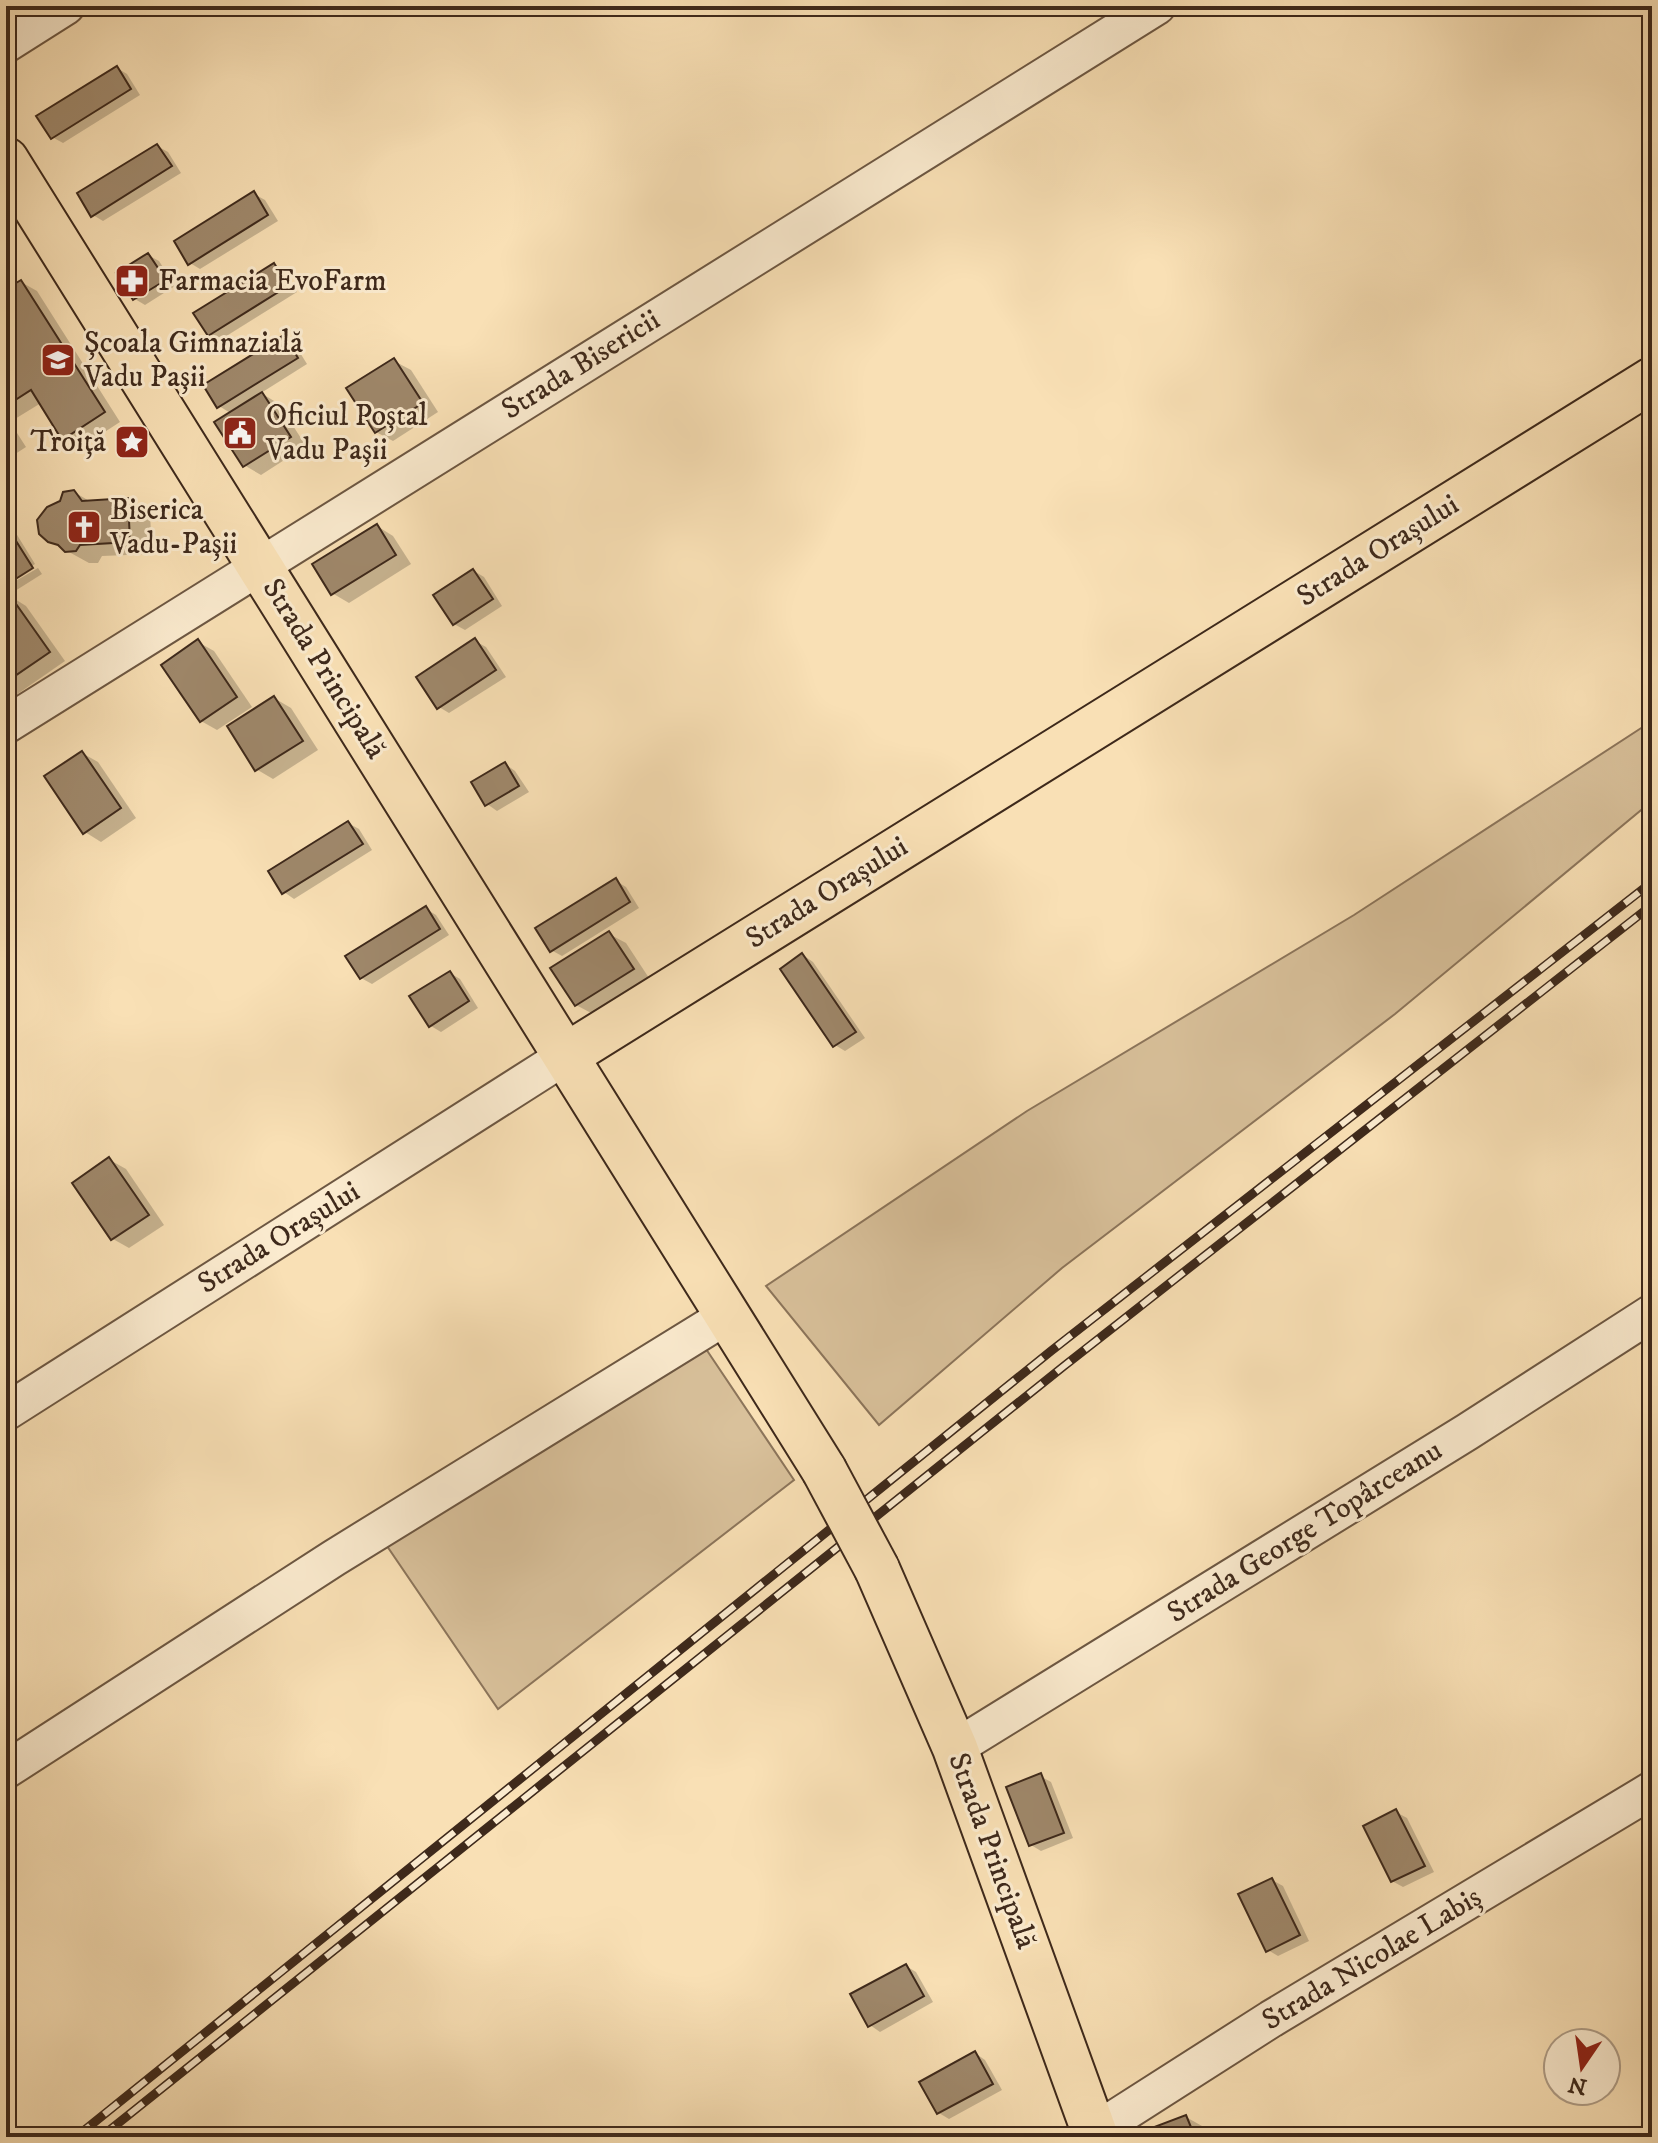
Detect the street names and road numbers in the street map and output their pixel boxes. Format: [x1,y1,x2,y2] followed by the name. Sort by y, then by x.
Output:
[495,302,667,428] street label: Strada Bisericii
[1290,487,1466,615] street label: Strada Orașului
[254,572,394,766] street label: Strada Principală
[739,829,915,957] street label: Strada Orașului
[191,1174,367,1302] street label: Strada Orașului
[1161,1432,1449,1632] street label: Strada George Topârceanu
[939,1748,1045,1954] street label: Strada Principală
[1256,1879,1488,2039] street label: Strada Nicolae Labiș

